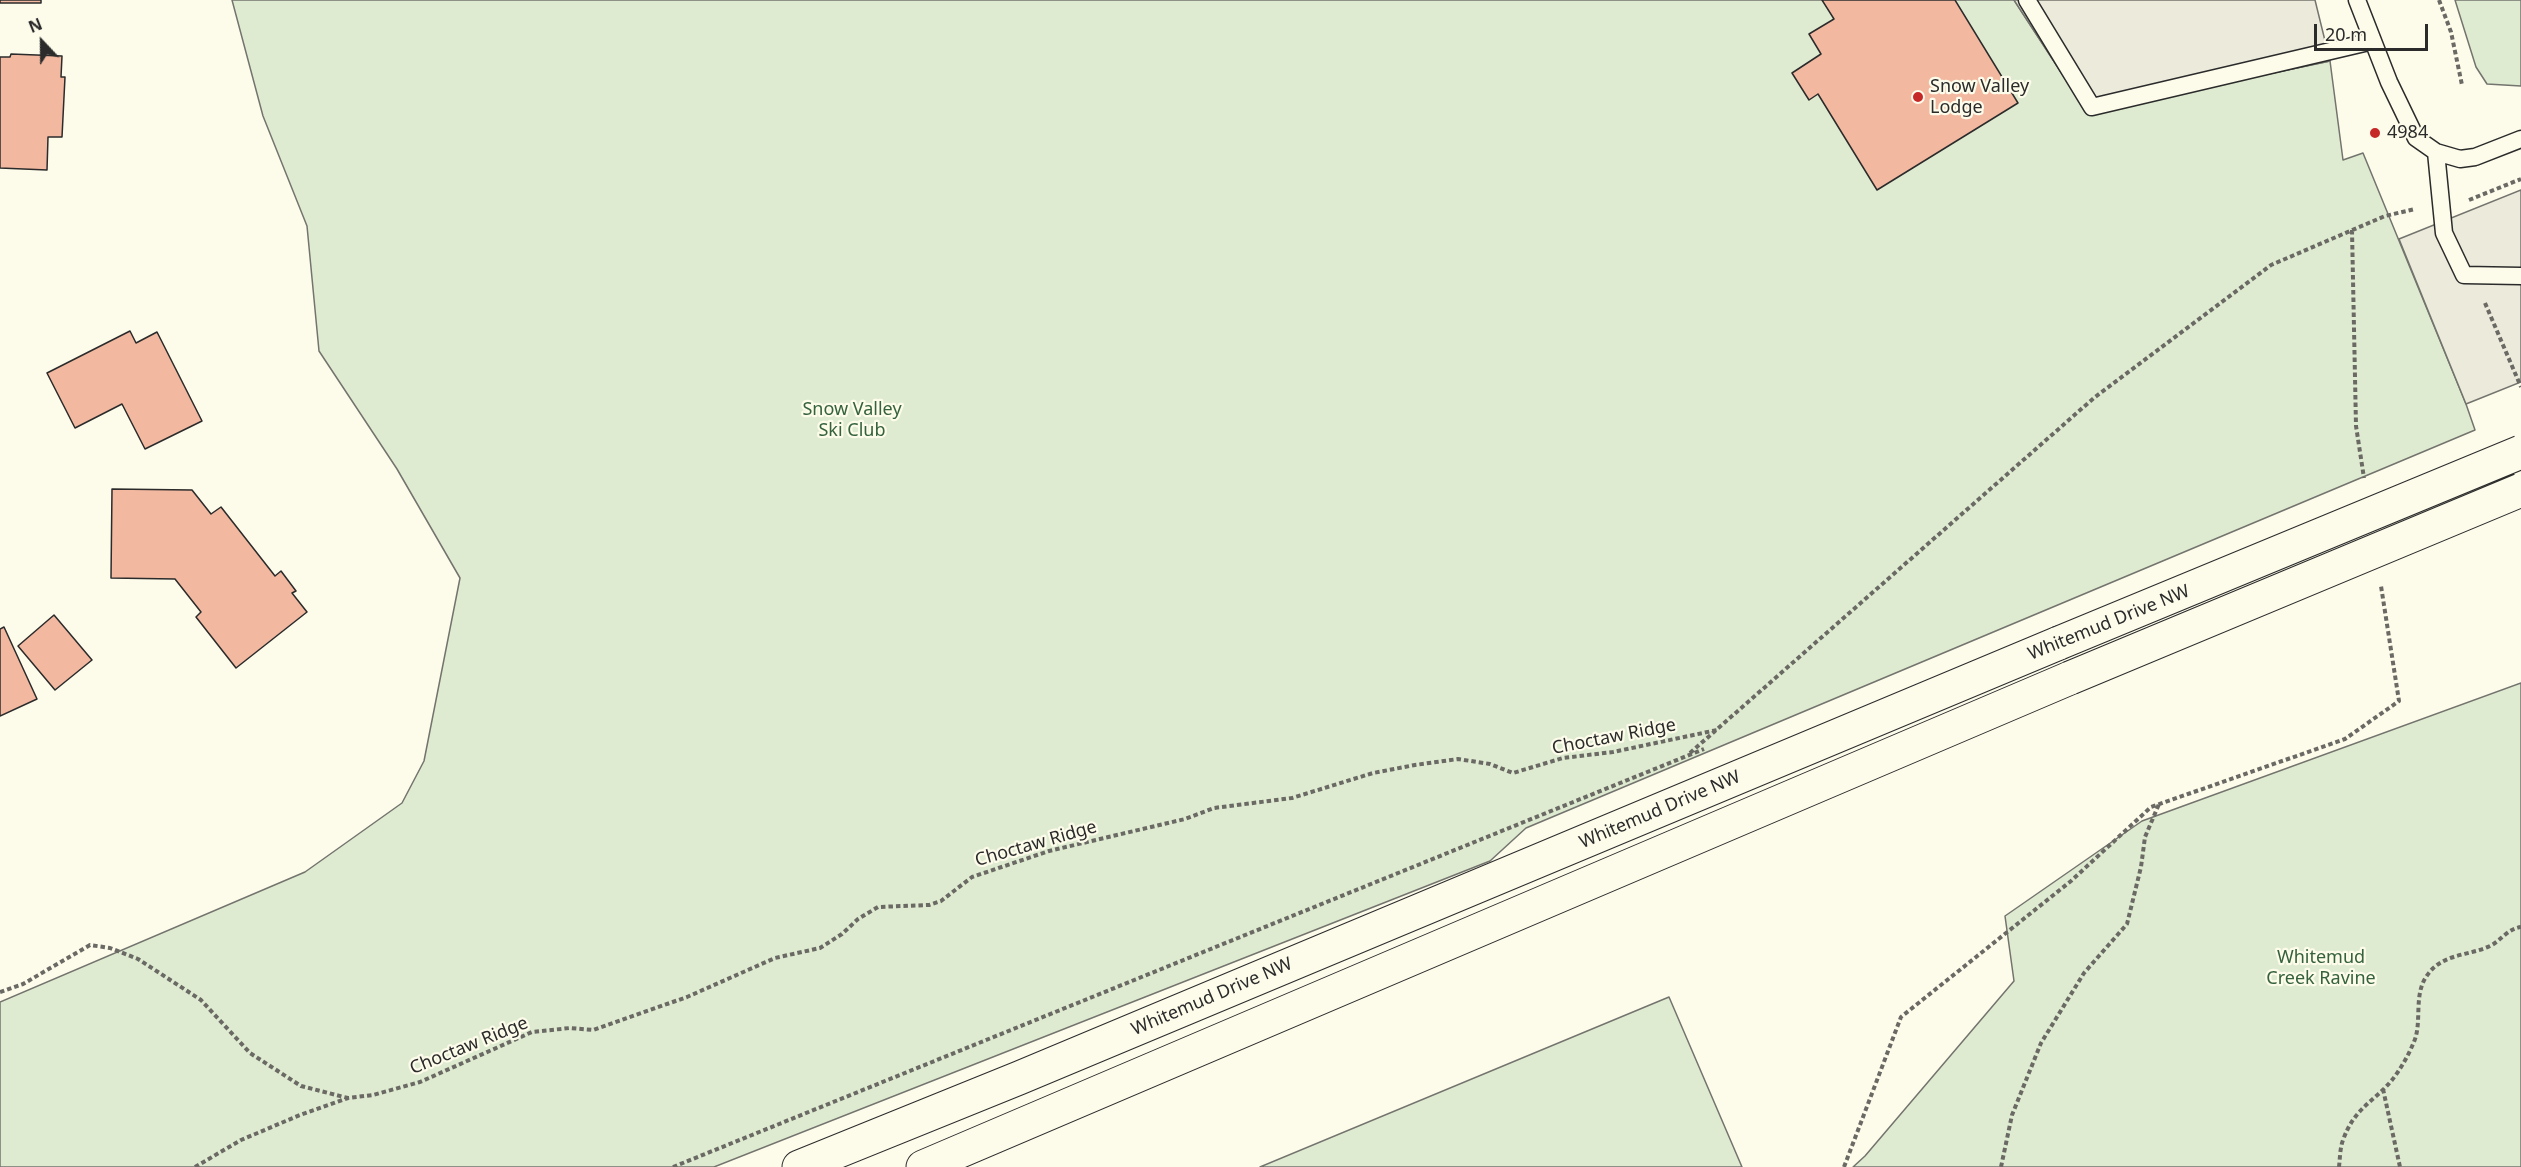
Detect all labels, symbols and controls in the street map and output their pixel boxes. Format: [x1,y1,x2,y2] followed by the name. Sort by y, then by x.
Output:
[12,12,72,72] north arrow
[2317,12,2431,50] scale bar
[25,13,45,38] text: N
[2325,22,2367,46] text: 20 m
[1930,76,2029,118] place label: Snow Valley Lodge
[1911,90,1925,104] marker: Snow Valley Lodge
[2387,122,2428,144] place label: 4984
[2368,126,2382,140] marker: 4984
[802,399,902,442] park label: Snow Valley Ski Club
[2025,581,2193,665] street label: Whitemud Drive NW
[1550,714,1678,760] street label: Choctaw Ridge
[1576,766,1744,854] street label: Whitemud Drive NW
[973,816,1099,872] street label: Choctaw Ridge
[2266,947,2376,990] park label: Whitemud Creek Ravine
[1128,953,1296,1041] street label: Whitemud Drive NW
[407,1012,531,1080] street label: Choctaw Ridge

